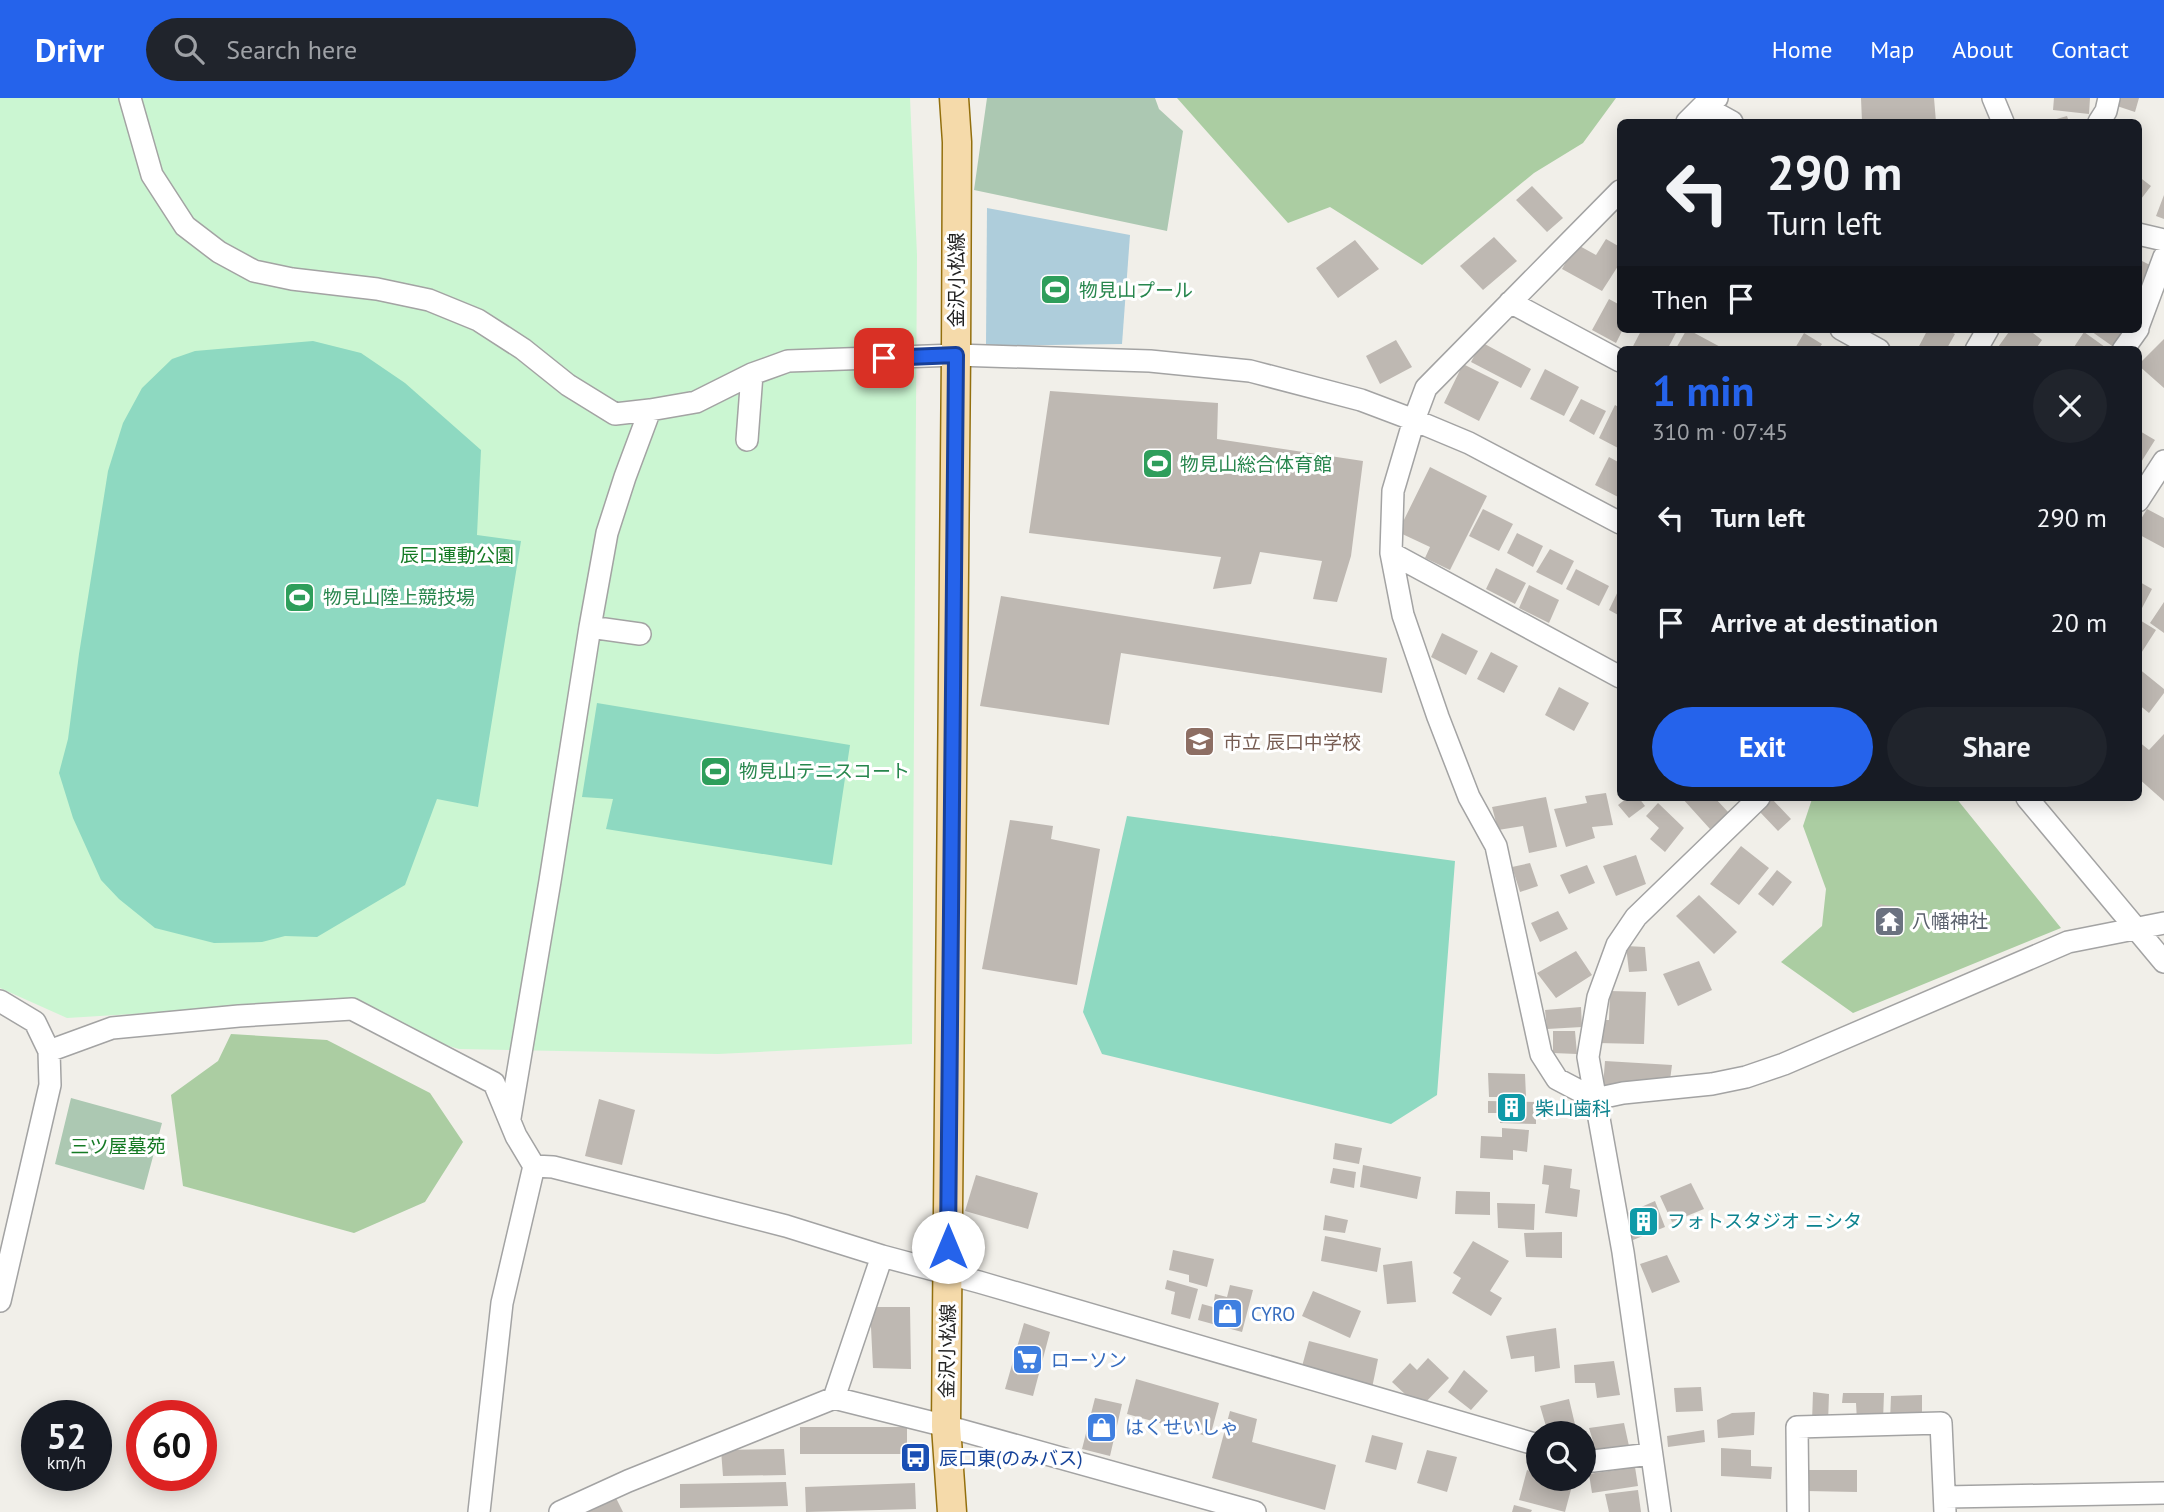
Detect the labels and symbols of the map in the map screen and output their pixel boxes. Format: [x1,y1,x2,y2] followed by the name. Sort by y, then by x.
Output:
[944,232,968,328] street label: 金沢小松線
[1039,273,1073,307] sports icon: 物見山プール
[1079,278,1193,302] place label: 物見山プール
[854,328,914,388] pin
[1140,447,1174,481] sports icon: 物見山総合体育館
[1180,452,1332,476] place label: 物見山総合体育館
[400,543,514,567] park label: 辰口運動公園
[283,580,317,614] sports icon: 物見山陸上競技場
[323,585,475,609] place label: 物見山陸上競技場
[1183,725,1217,759] school or university icon: 市立 辰口中学校
[1223,730,1361,754] place label: 市立 辰口中学校
[699,754,733,788] sports icon: 物見山テニスコート
[739,759,910,783] place label: 物見山テニスコート
[1872,904,1906,938] temple icon: 八幡神社
[1912,909,1988,933] place label: 八幡神社
[1495,1091,1529,1125] building icon: 柴山歯科
[1535,1096,1611,1120] place label: 柴山歯科
[70,1134,166,1158] park label: 三ツ屋墓苑
[1627,1204,1661,1238] building icon: フォトスタジオ ニシタ
[1667,1209,1862,1233] place label: フォトスタジオ ニシタ
[911,1210,985,1284] position arrow
[1211,1297,1245,1331] shop icon: CYRO
[1251,1302,1295,1326] place label: CYRO
[934,1303,960,1399] street label: 金沢小松線
[1011,1343,1045,1377] supermarket icon: ローソン
[1051,1348,1127,1372] place label: ローソン
[126,1400,217,1491] speed limit sign: 60
[1085,1410,1119,1444] shop icon: はくせいしゃ
[1125,1415,1239,1439] place label: はくせいしゃ
[899,1441,933,1475] bus stop icon: 辰口東(のみバス)
[939,1446,1083,1470] place label: 辰口東(のみバス)

